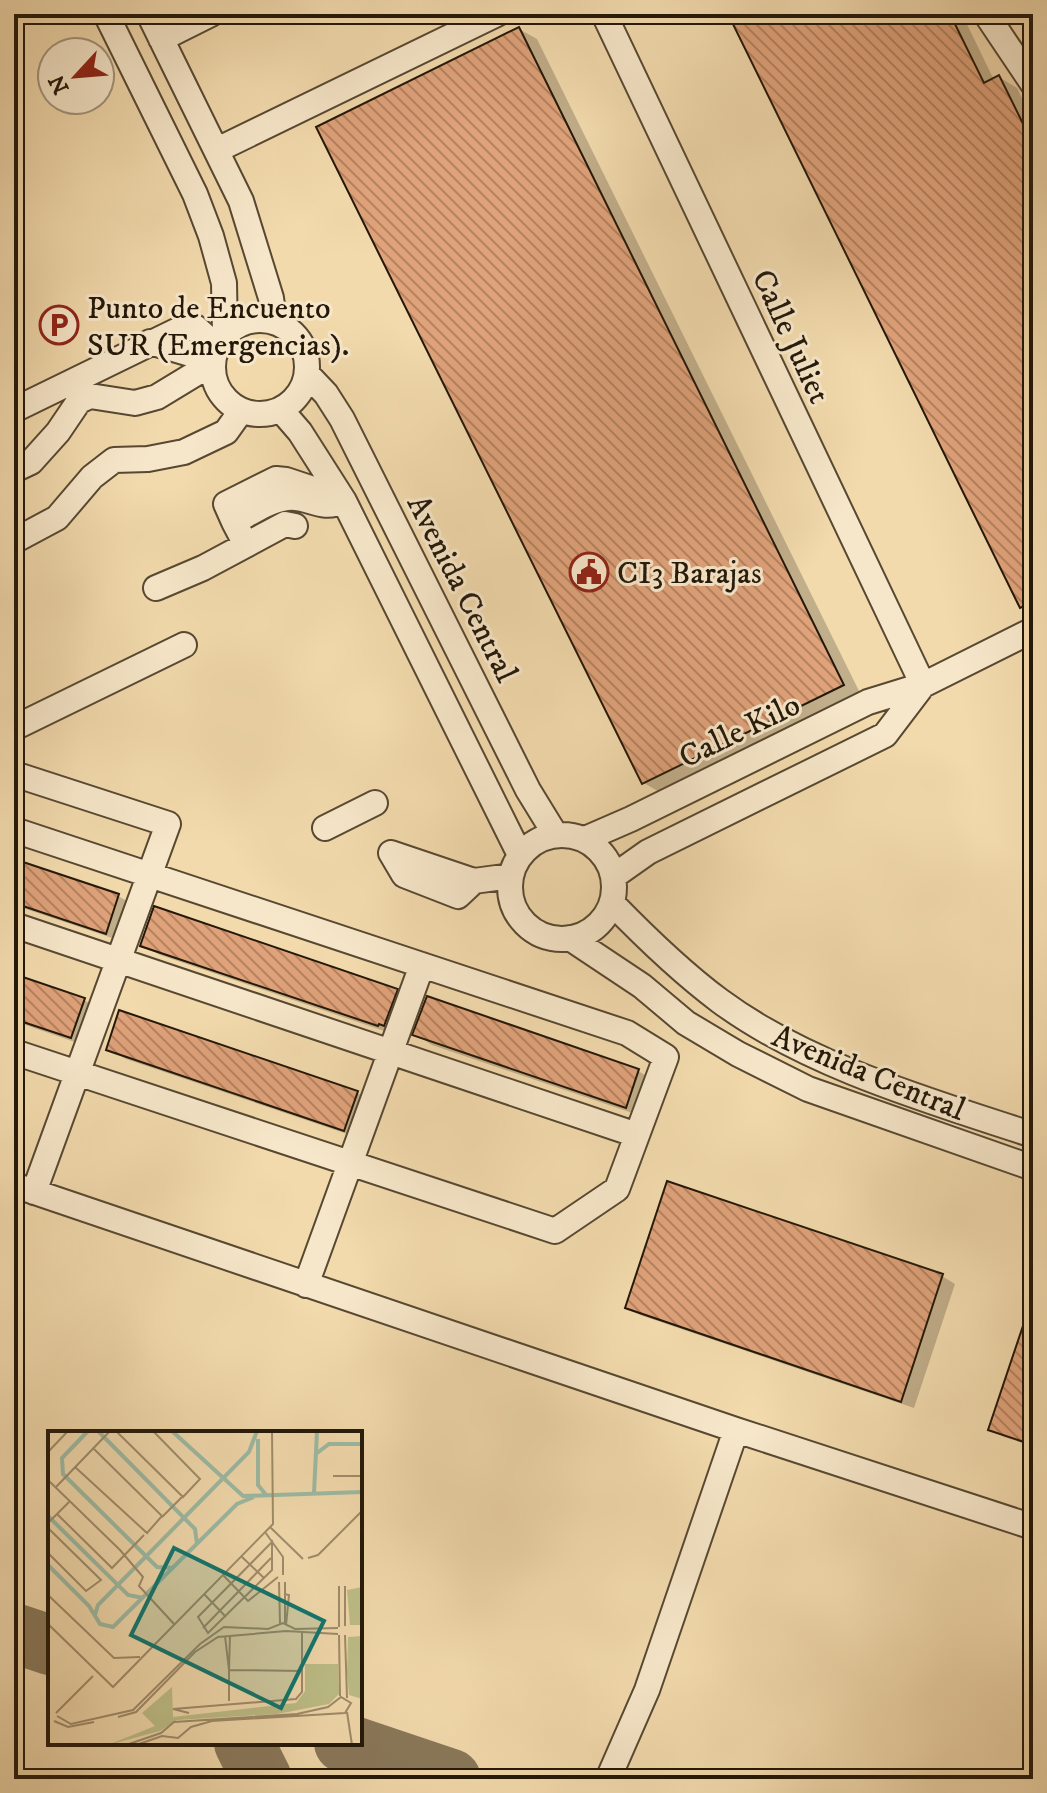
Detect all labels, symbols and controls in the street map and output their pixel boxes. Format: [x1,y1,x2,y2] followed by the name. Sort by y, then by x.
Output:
[36,36,116,116] north arrow
[43,70,75,98] text: N
[742,264,839,410] street label: Calle Juliet
[87,289,349,366] place label: Punto de Encuento SUR (Emergencias).
[38,304,80,346] parking icon: Punto de Encuento SUR (Emergencias).
[397,489,526,690] street label: Avenida Central
[568,551,610,593] public building icon: CI3 Barajas
[617,554,762,594] place label: CI3 Barajas
[673,685,807,778] street label: Calle Kilo
[766,1017,971,1131] street label: Avenida Central
[48,1431,362,1745] inset map

